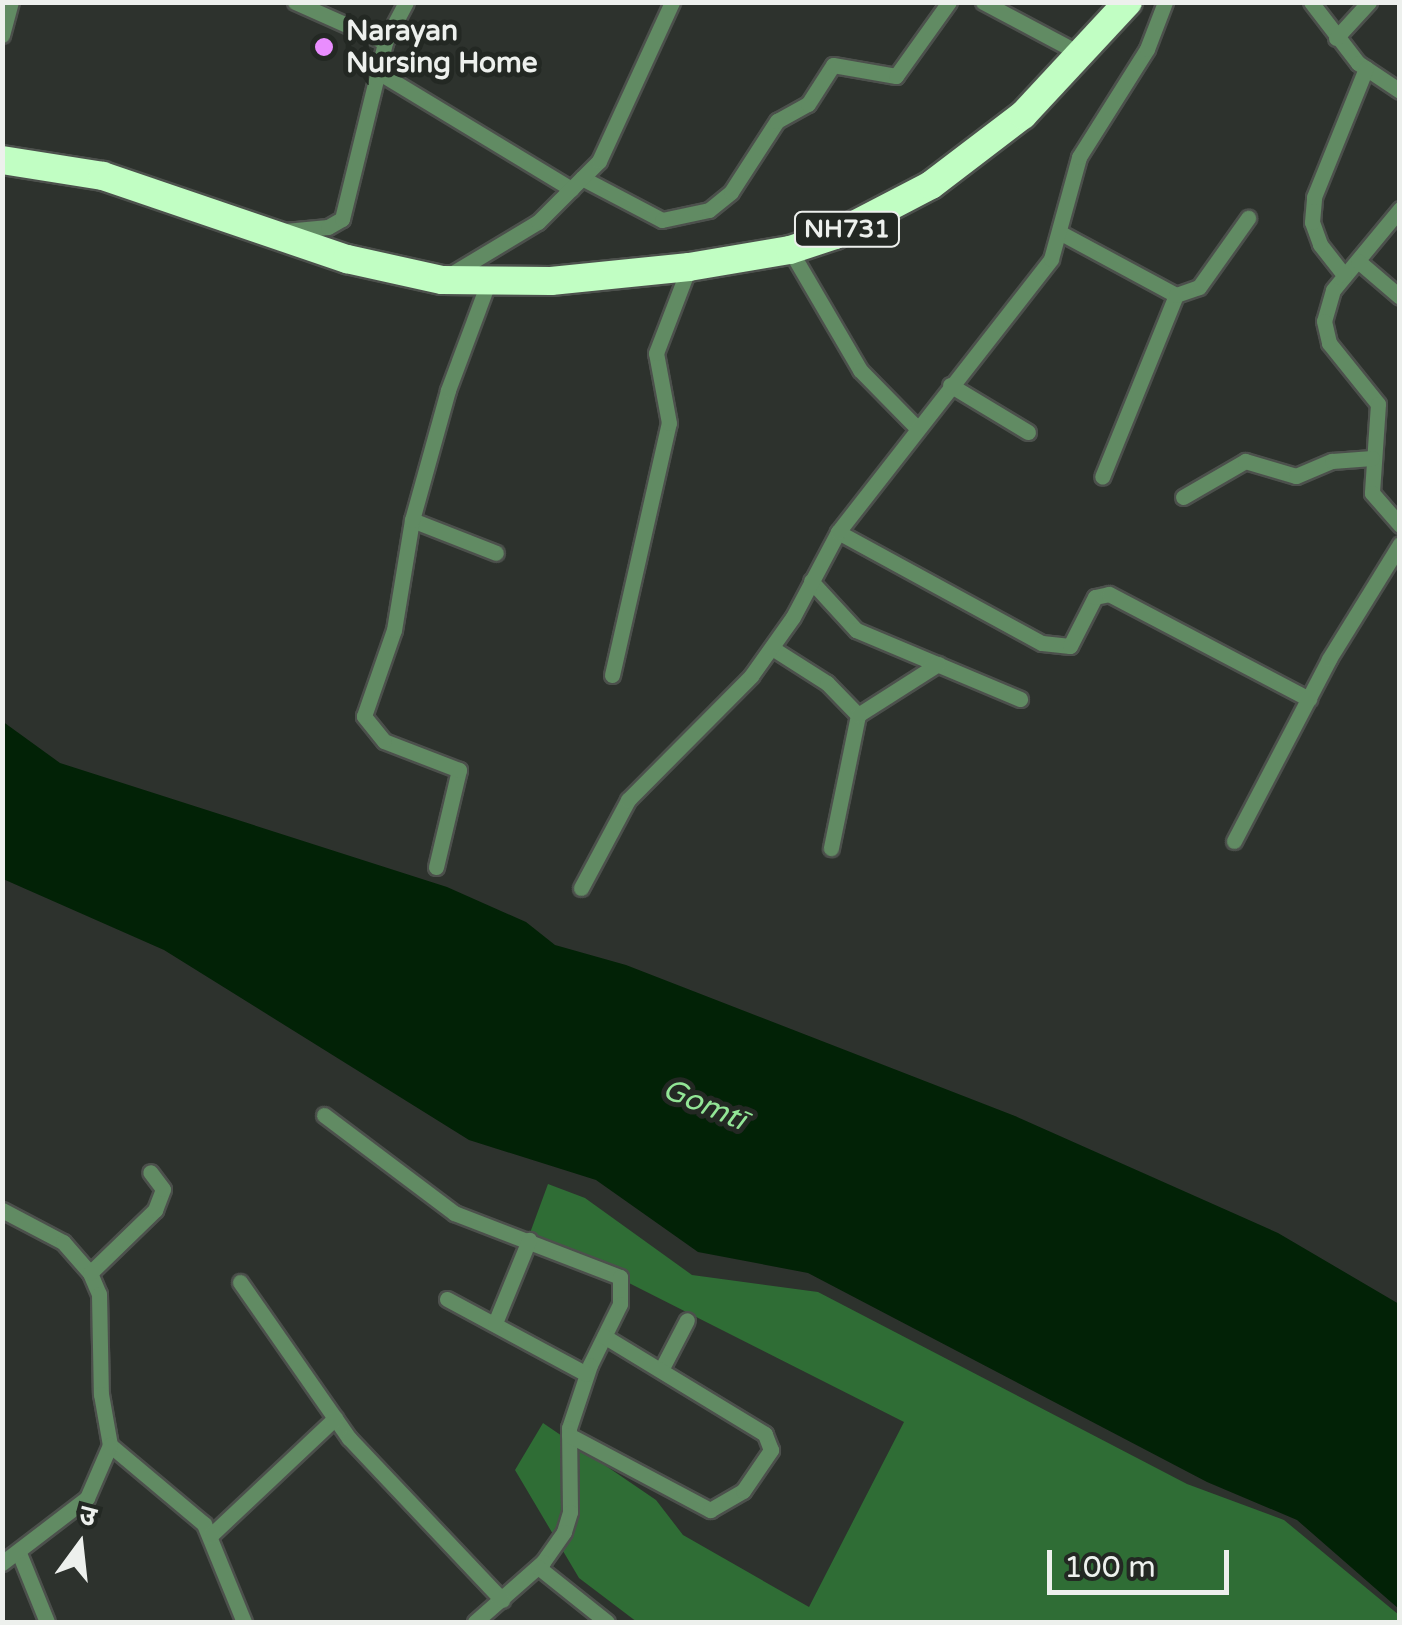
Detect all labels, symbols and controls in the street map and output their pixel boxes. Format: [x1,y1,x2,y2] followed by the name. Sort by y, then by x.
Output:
[346,14,538,80] place label: Narayan Nursing Home
[311,34,337,60] marker: Narayan Nursing Home
[792,209,902,249] road number: NH731
[657,1071,751,1139] water label: Gomtī
[30,1495,130,1595] north arrow
[75,1497,100,1535] text: उ
[1052,1530,1234,1592] scale bar
[1064,1549,1156,1586] text: 100 m

